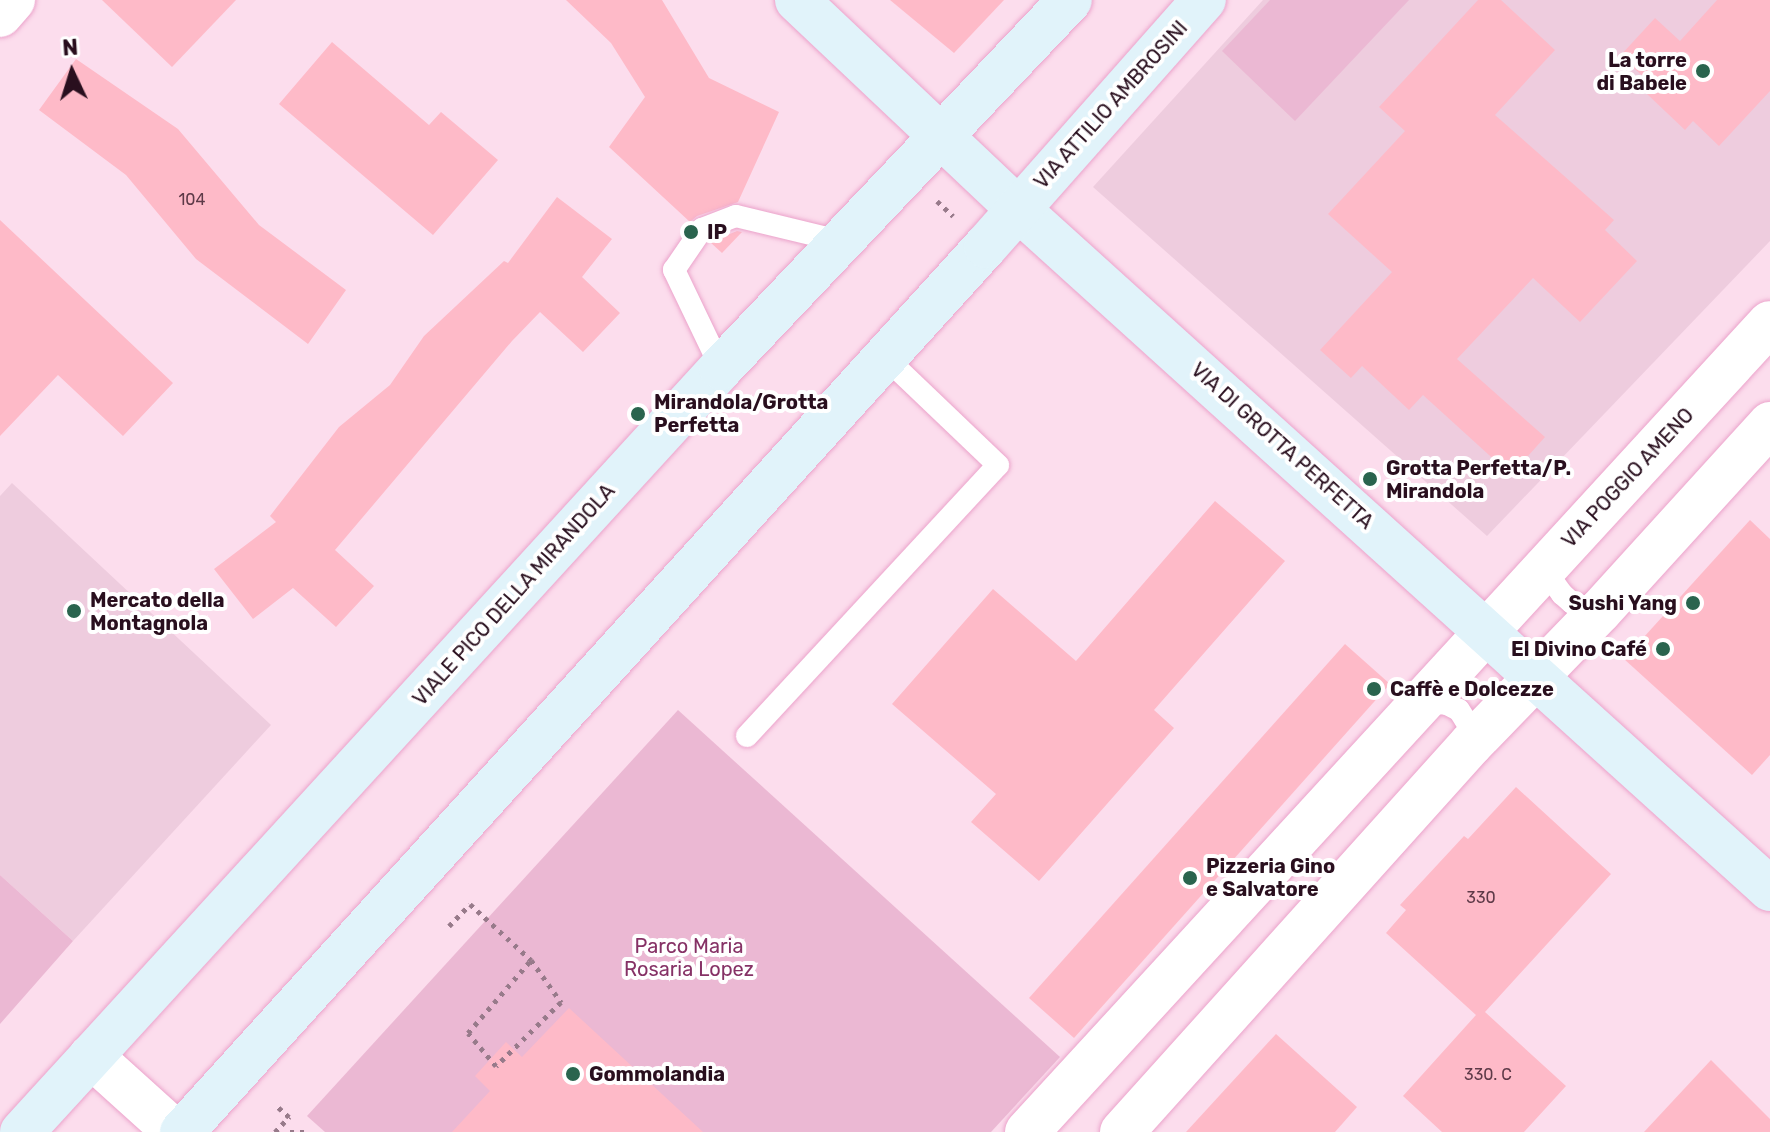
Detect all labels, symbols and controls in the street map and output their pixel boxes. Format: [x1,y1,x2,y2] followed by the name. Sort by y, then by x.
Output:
[1029,16,1193,194] street label: VIA ATTILIO AMBROSINI
[32,32,112,112] north arrow
[61,34,79,62] text: N
[1596,48,1687,95] place label: La torre di Babele
[1694,62,1712,80] marker: La torre di Babele
[179,190,205,210] house number: 104
[707,220,727,244] place label: IP
[682,223,700,241] marker: IP
[1186,358,1378,534] street label: VIA DI GROTTA PERFETTA
[654,390,828,437] place label: Mirandola/Grotta Perfetta
[1557,403,1699,553] street label: VIA POGGIO AMENO
[629,405,647,423] marker: Mirandola/Grotta Perfetta
[1386,456,1571,503] place label: Grotta Perfetta/P. Mirandola
[1361,470,1379,488] marker: Grotta Perfetta/P. Mirandola
[408,479,620,711] street label: VIALE PICO DELLA MIRANDOLA
[90,588,225,635] place label: Mercato della Montagnola
[1568,591,1677,615] place label: Sushi Yang
[1684,594,1702,612] marker: Sushi Yang
[65,602,83,620] marker: Mercato della Montagnola
[1511,637,1647,661] place label: El Divino Café
[1654,640,1672,658] marker: El Divino Café
[1390,677,1554,701] place label: Caffè e Dolcezze
[1365,680,1383,698] marker: Caffè e Dolcezze
[1206,854,1335,901] place label: Pizzeria Gino e Salvatore
[1181,869,1199,887] marker: Pizzeria Gino e Salvatore
[1466,888,1496,908] house number: 330
[624,934,754,981] park label: Parco Maria Rosaria Lopez
[589,1062,725,1086] place label: Gommolandia
[564,1065,582,1083] marker: Gommolandia
[1464,1065,1512,1085] house number: 330. C

